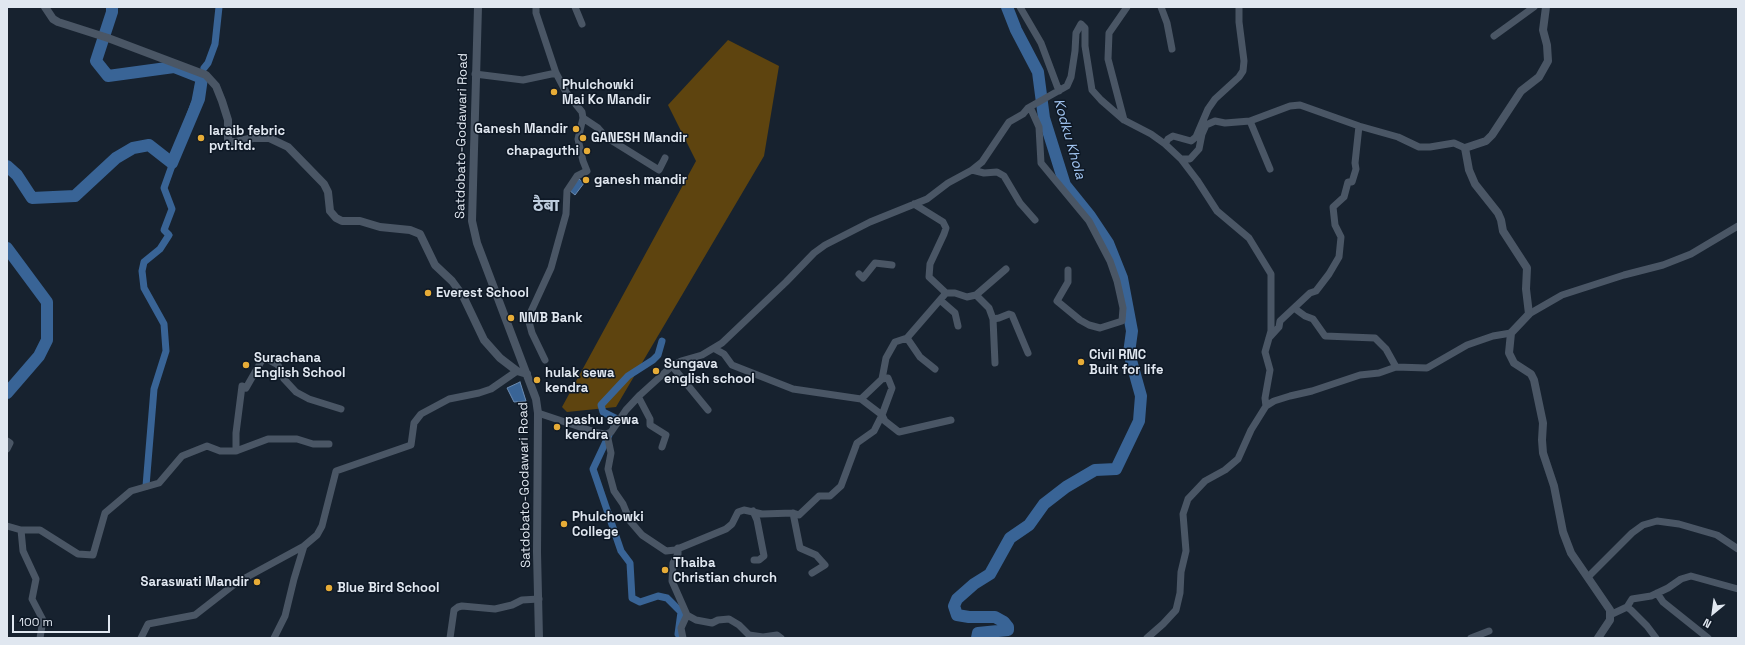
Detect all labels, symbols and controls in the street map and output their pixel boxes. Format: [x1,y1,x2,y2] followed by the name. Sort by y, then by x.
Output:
[453,53,471,219] street label: Satdobato-Godawari Road
[562,77,651,108] place label: Phulchowki Mai Ko Mandir
[549,87,559,97] marker: Phulchowki Mai Ko Mandir
[1050,97,1088,181] water label: Kodku Khola
[474,121,568,137] place label: Ganesh Mandir
[209,123,285,154] place label: laraib febric pvt.ltd.
[571,124,581,134] marker: Ganesh Mandir
[591,130,687,146] place label: GANESH Mandir
[196,133,206,143] marker: laraib febric pvt.ltd.
[578,133,588,143] marker: GANESH Mandir
[506,143,579,159] place label: chapaguthi
[582,146,592,156] marker: chapaguthi
[594,172,687,188] place label: ganesh mandir
[581,175,591,185] marker: ganesh mandir
[533,196,559,216] district label: ठैबा
[436,285,529,301] place label: Everest School
[423,288,433,298] marker: Everest School
[519,310,583,326] place label: NMB Bank
[506,313,516,323] marker: NMB Bank
[1089,347,1164,378] place label: Civil RMC Built for life
[254,350,345,381] place label: Surachana English School
[664,356,755,387] place label: Sungava english school
[1076,357,1086,367] marker: Civil RMC Built for life
[241,360,251,370] marker: Surachana English School
[545,365,615,396] place label: hulak sewa kendra
[651,366,661,376] marker: Sungava english school
[532,375,542,385] marker: hulak sewa kendra
[516,402,534,568] street label: Satdobato-Godawari Road
[565,412,639,443] place label: pashu sewa kendra
[552,422,562,432] marker: pashu sewa kendra
[572,509,644,540] place label: Phulchowki College
[559,519,569,529] marker: Phulchowki College
[673,555,777,586] place label: Thaiba Christian church
[660,565,670,575] marker: Thaiba Christian church
[141,574,249,590] place label: Saraswati Mandir
[252,577,262,587] marker: Saraswati Mandir
[337,580,439,596] place label: Blue Bird School
[324,583,334,593] marker: Blue Bird School
[1693,593,1733,633] north arrow
[14,607,112,633] scale bar
[19,614,53,630] text: 100 m
[1701,616,1714,631] text: N

